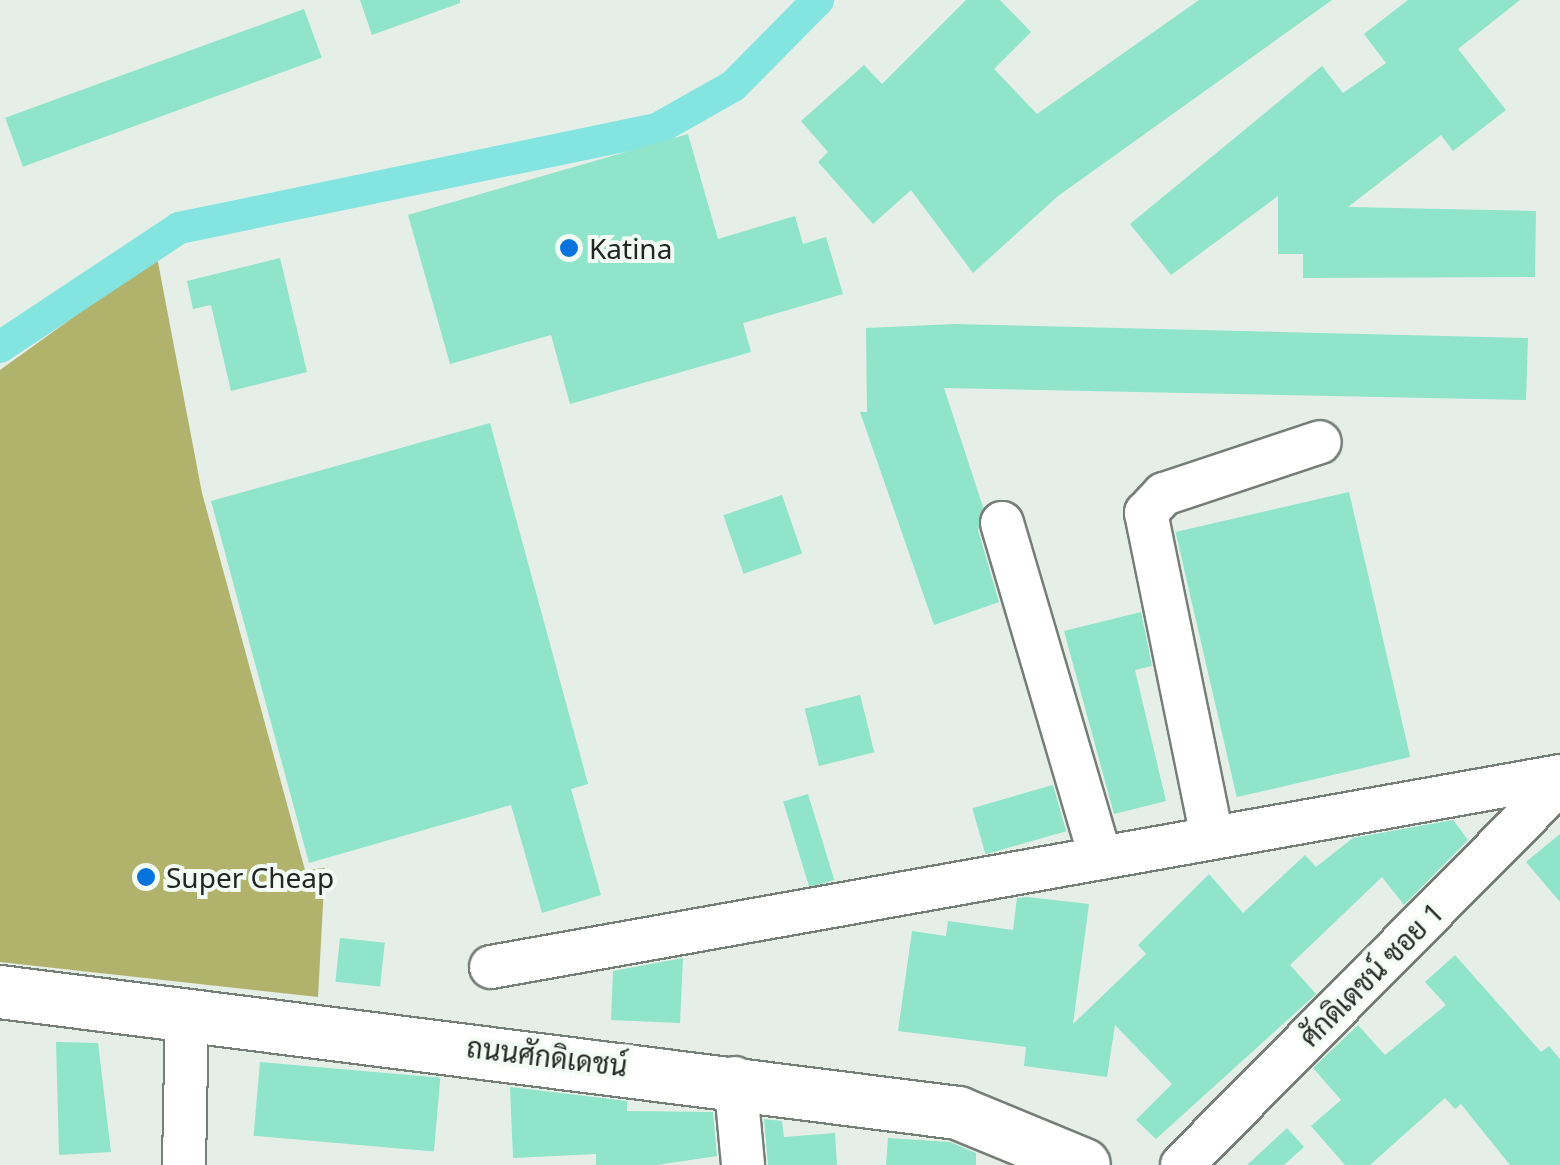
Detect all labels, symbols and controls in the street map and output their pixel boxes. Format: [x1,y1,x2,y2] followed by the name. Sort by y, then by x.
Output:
[589,231,672,265] place label: Katina
[558,237,580,259] marker: Katina
[166,860,334,894] place label: Super Cheap
[135,866,157,888] marker: Super Cheap
[1292,895,1450,1053] street label: ศักดิเดชน์ ซอย 1
[465,1029,629,1083] street label: ถนนศักดิเดชน์

